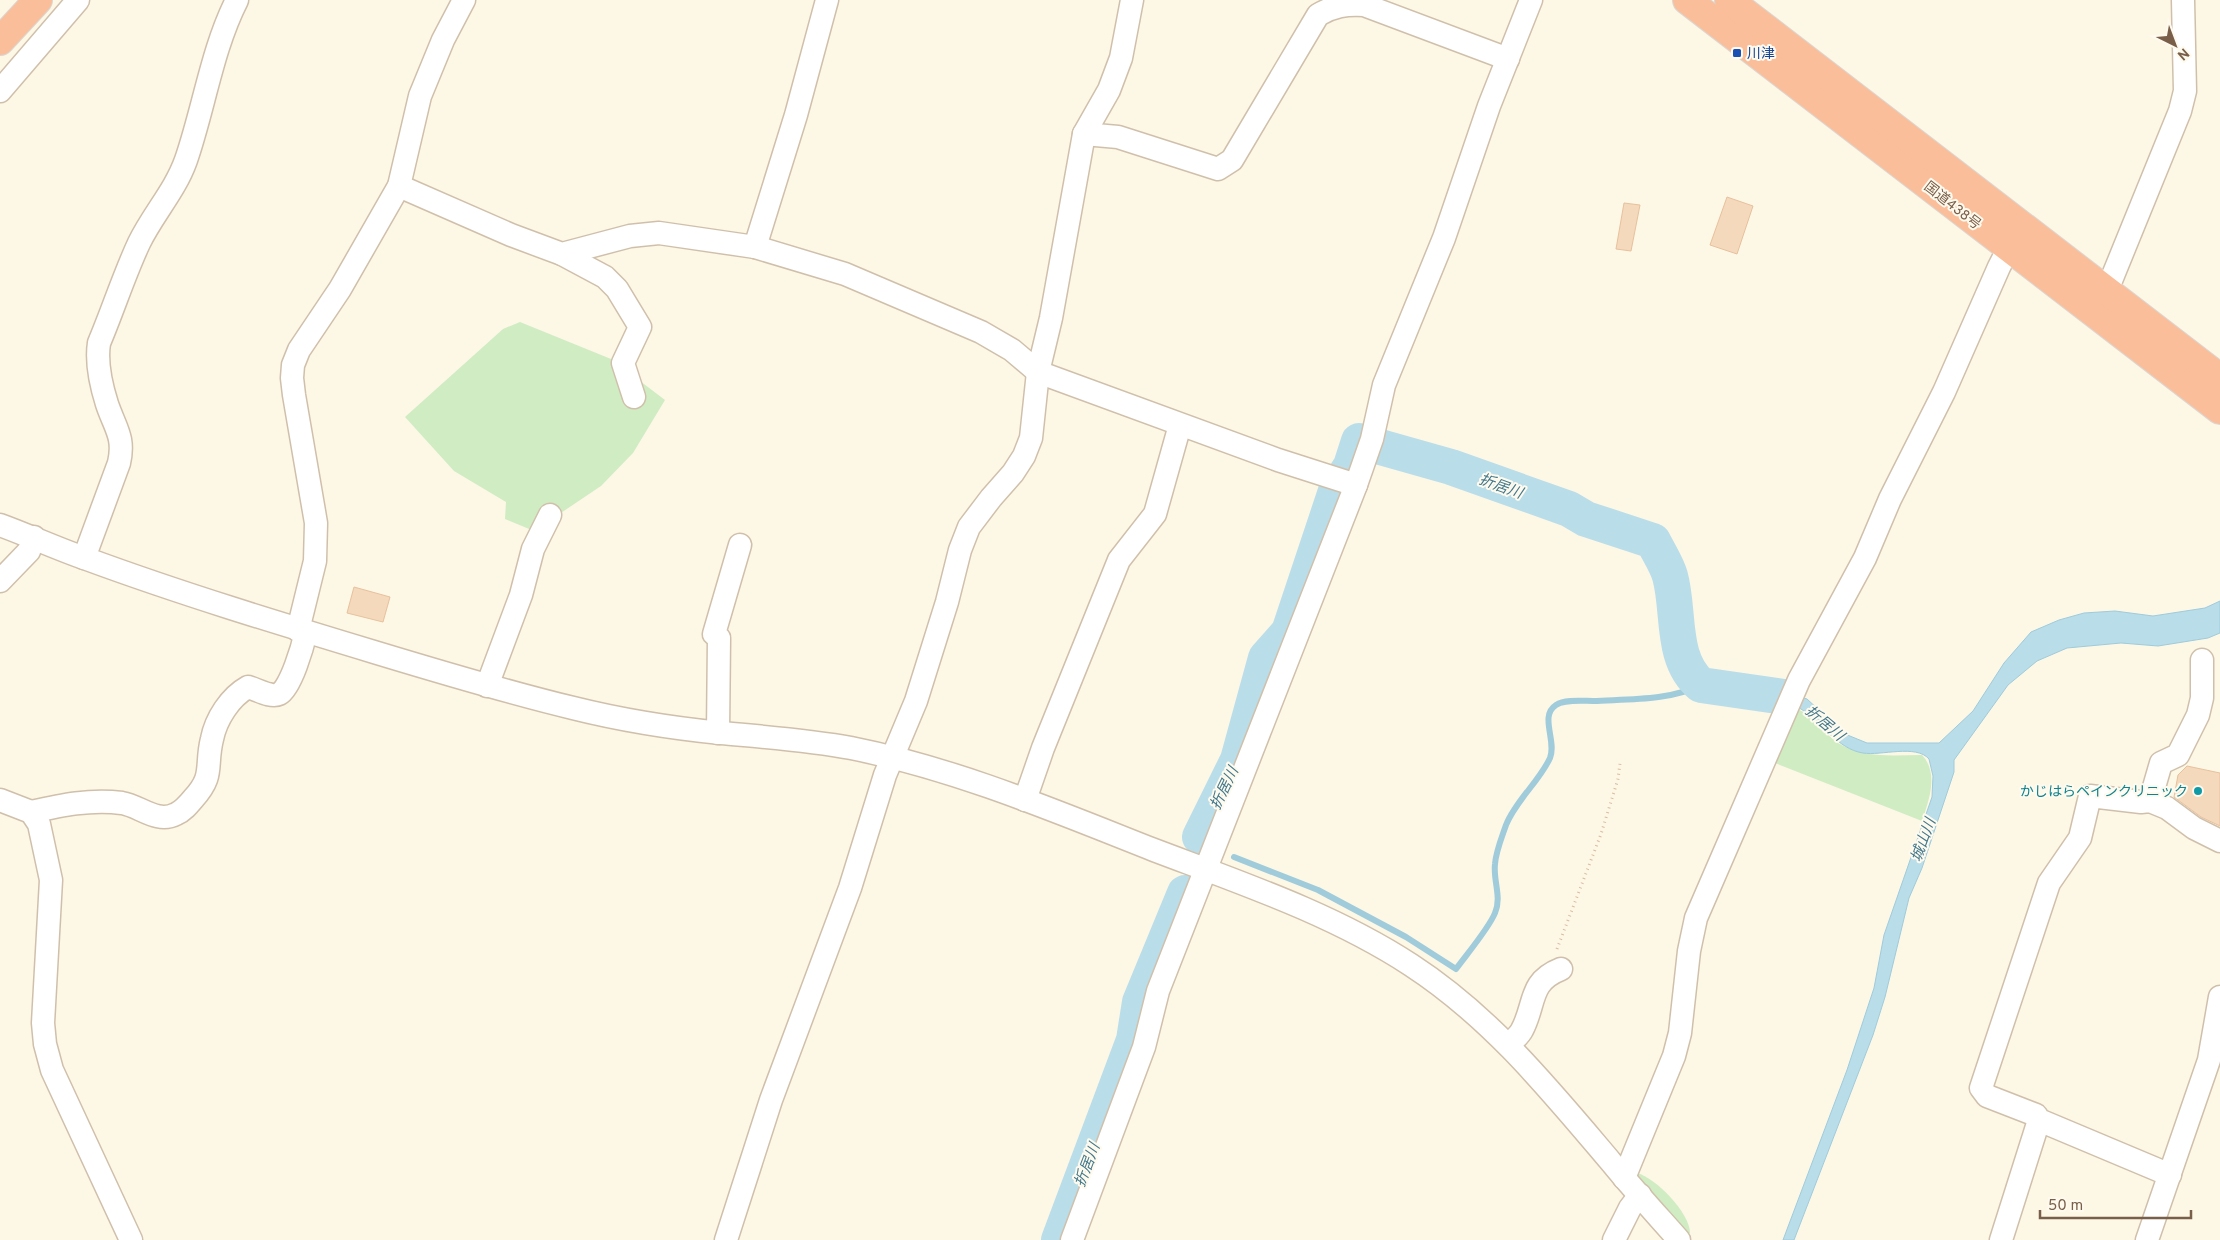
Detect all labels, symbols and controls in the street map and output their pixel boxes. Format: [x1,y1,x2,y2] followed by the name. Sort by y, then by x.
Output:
[2150,20,2200,70] north arrow
[2173,44,2192,63] text: N
[1747,46,1775,63] place label: 川津
[1731,47,1743,59] marker: 川津
[1920,179,1984,234] street label: 国道438号
[1476,471,1527,505] water label: 折居川
[1801,702,1849,747] water label: 折居川
[1207,762,1245,813] water label: 折居川
[2020,784,2188,801] place label: かじはらペインクリニック
[2192,785,2204,797] marker: かじはらペインクリニック
[1908,814,1942,865] water label: 城山川
[1071,1139,1106,1190] water label: 折居川
[2040,1188,2191,1220] scale bar
[2048,1197,2083,1216] text: 50 m

